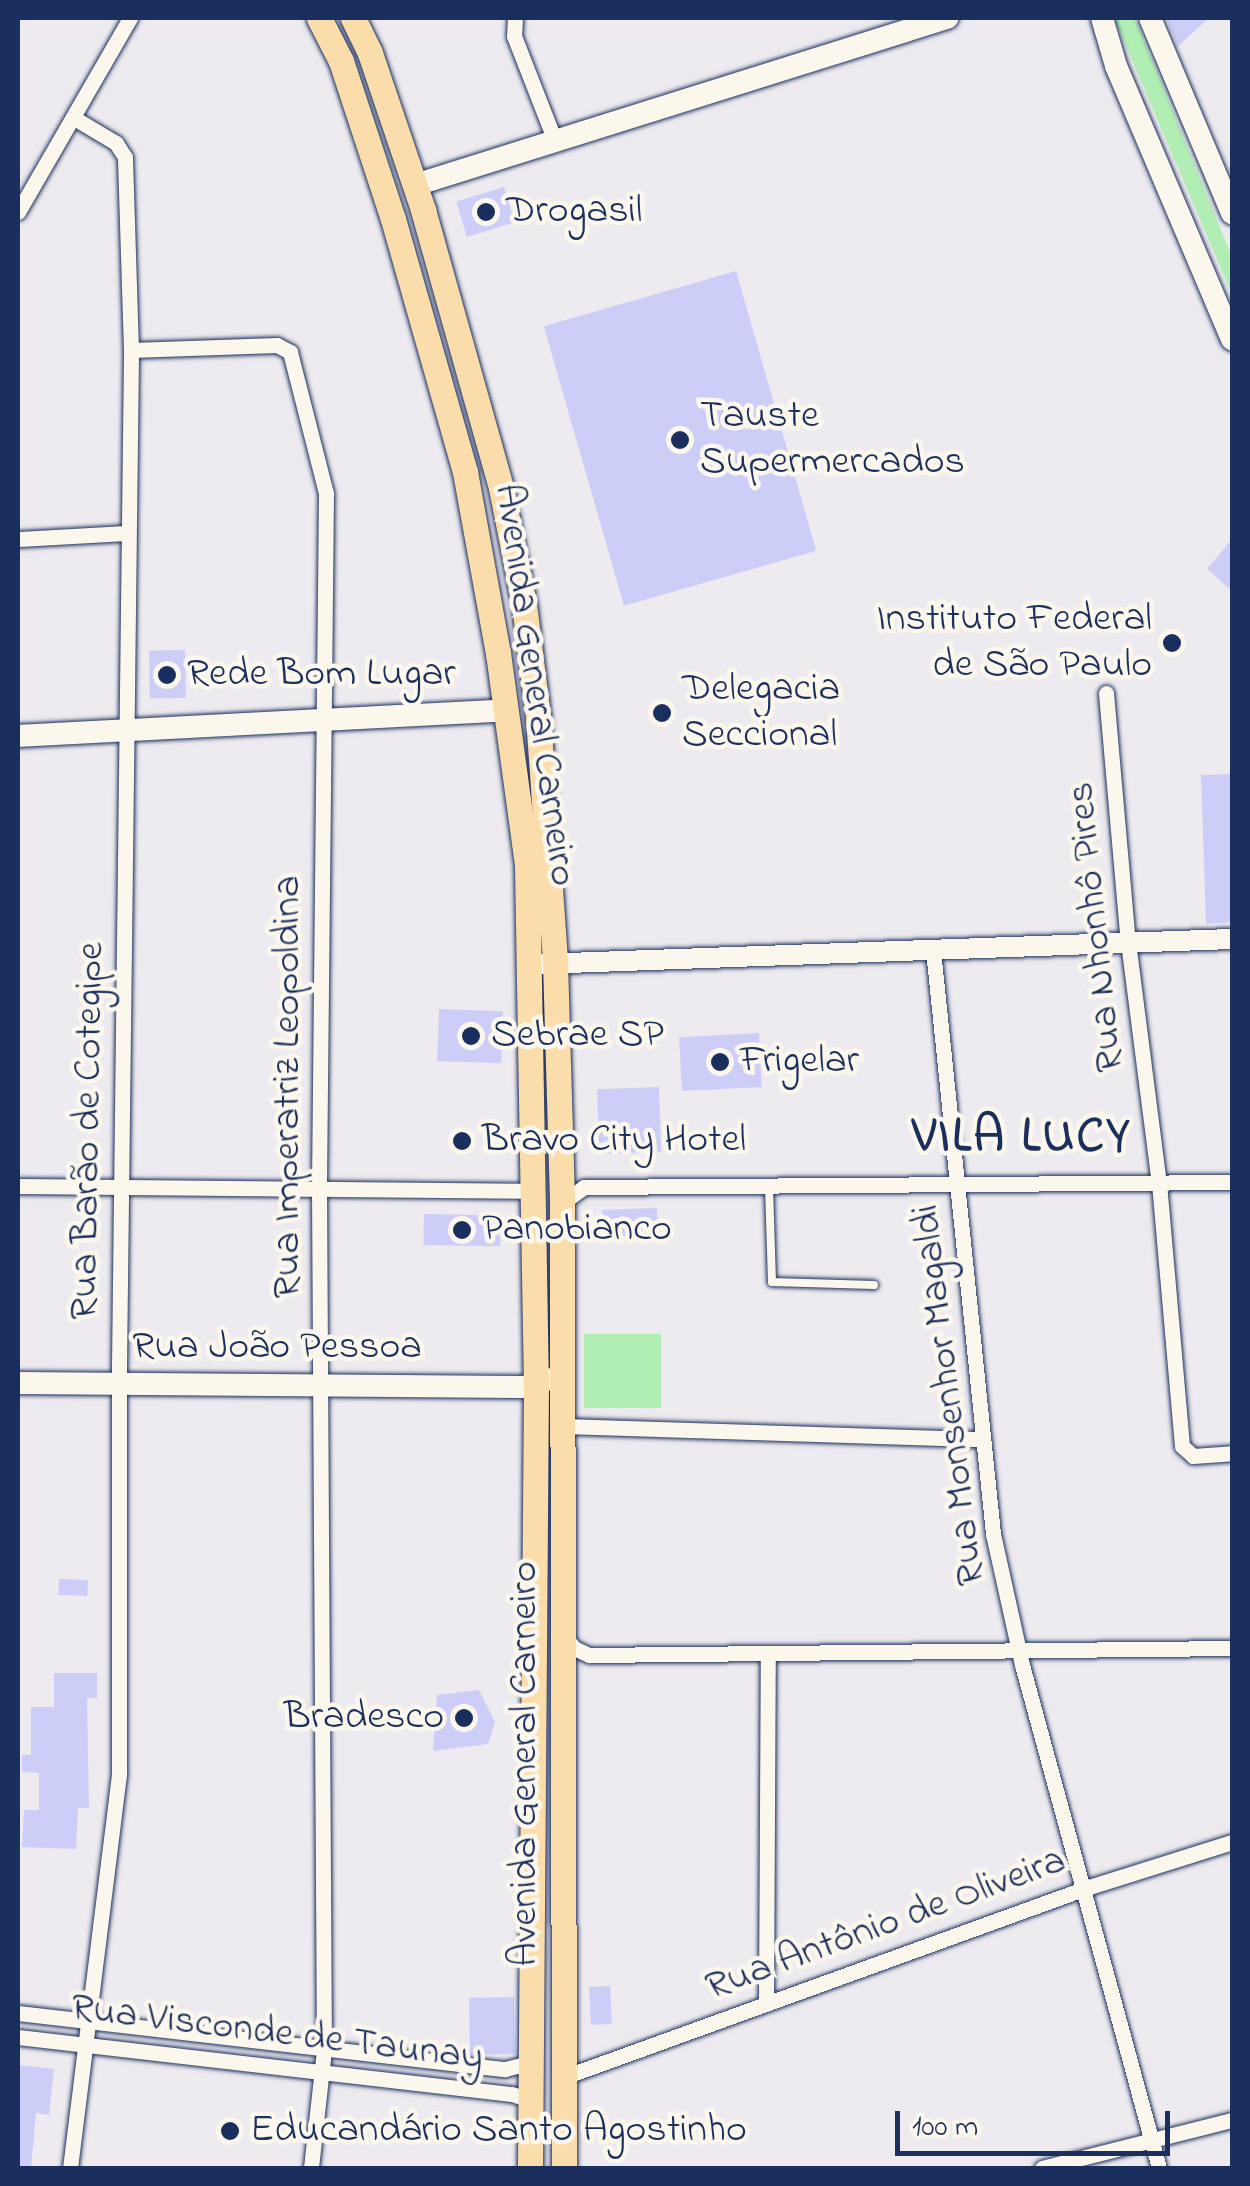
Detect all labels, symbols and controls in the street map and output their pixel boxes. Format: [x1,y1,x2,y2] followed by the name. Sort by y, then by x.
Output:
[506,188,642,236] place label: Drogasil
[475,201,497,223] marker: Drogasil
[700,393,965,487] place label: Tauste Supermercados
[669,429,691,451] marker: Tauste Supermercados
[482,481,586,889] street label: Avenida General Carneiro
[876,596,1152,690] place label: Instituto Federal de São Paulo
[1161,632,1183,654] marker: Instituto Federal de São Paulo
[187,651,456,699] place label: Rede Bom Lugar
[156,664,178,686] marker: Rede Bom Lugar
[682,666,840,760] place label: Delegacia Seccional
[651,702,673,724] marker: Delegacia Seccional
[1058,780,1136,1074] street label: Rua Nhonhô Pires
[265,876,313,1298] street label: Rua Imperatriz Leopoldina
[62,942,116,1320] street label: Rua Barão de Cotegipe
[491,1012,664,1060] place label: Sebrae SP
[460,1025,482,1047] marker: Sebrae SP
[740,1038,859,1086] place label: Frigelar
[709,1051,731,1073] marker: Frigelar
[912,1108,1132,1168] district label: VILA LUCY
[482,1117,746,1165] place label: Bravo City Hotel
[451,1130,473,1152] marker: Bravo City Hotel
[903,1202,997,1588] street label: Rua Monsenhor Magaldi
[482,1206,672,1254] place label: Panobianco
[451,1219,473,1241] marker: Panobianco
[132,1324,422,1372] street label: Rua João Pessoa
[502,1561,550,1967] street label: Avenida General Carneiro
[284,1694,444,1742] place label: Bradesco
[453,1707,475,1729] marker: Bradesco
[700,1838,1072,2012] street label: Rua Antônio de Oliveira
[68,1985,486,2083] street label: Rua Visconde de Taunay
[900,2091,1175,2153] scale bar
[912,2106,978,2150] text: 100 m
[250,2107,747,2155] place label: Educandário Santo Agostinho
[219,2120,241,2142] marker: Educandário Santo Agostinho

